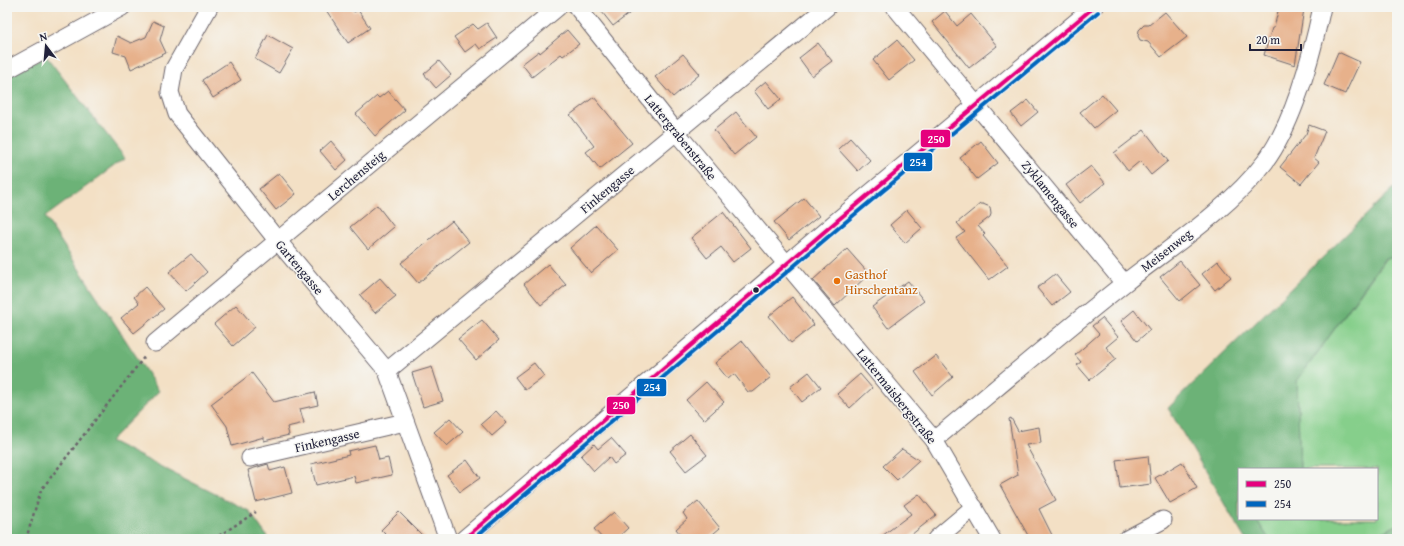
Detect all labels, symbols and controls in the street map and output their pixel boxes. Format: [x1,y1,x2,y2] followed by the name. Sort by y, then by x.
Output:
[26,26,66,66] north arrow
[1250,26,1301,52] scale bar
[38,28,50,45] text: N
[1256,31,1280,48] text: 20 m
[640,90,721,184] street label: Lattergrabenstraße
[920,129,951,148] line badge: 250
[927,131,945,147] text: 250
[323,145,390,205] street label: Lerchensteig
[903,152,933,172] line badge: 254
[909,154,927,170] text: 254
[1017,156,1084,232] street label: Zyklamengasse
[576,161,639,218] street label: Finkengasse
[1137,224,1196,277] street label: Meisenweg
[271,236,328,299] street label: Gartengasse
[845,265,918,299] place label: Gasthof Hirschentanz
[832,276,842,286] marker: Gasthof Hirschentanz
[751,285,761,295] unlabelled marker
[852,344,941,448] street label: Lattermaisbergstraße
[636,378,667,397] line badge: 254
[643,379,661,395] text: 254
[606,396,636,415] line badge: 250
[612,397,630,413] text: 250
[293,424,361,457] street label: Finkengasse
[1238,468,1378,520] legend
[1274,475,1292,492] text: 250
[1274,495,1292,512] text: 254

